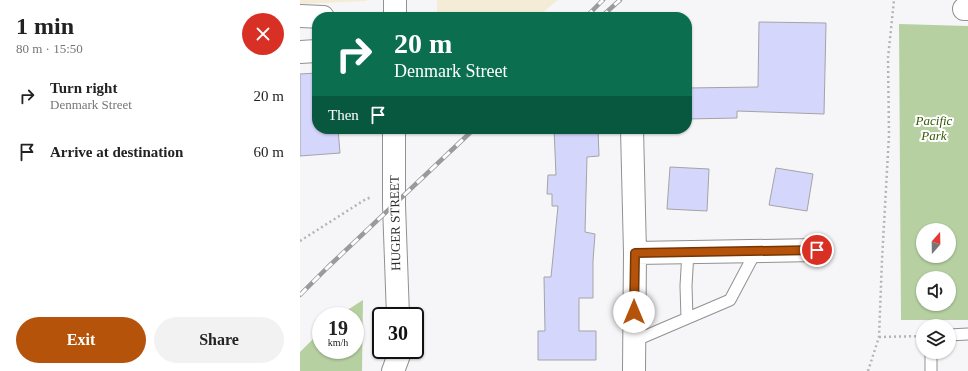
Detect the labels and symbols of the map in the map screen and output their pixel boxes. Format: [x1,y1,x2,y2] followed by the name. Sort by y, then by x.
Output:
[915,113,953,143] park label: Pacific Park
[387,175,403,271] street label: HUGER STREET
[916,223,956,263] north arrow
[800,233,834,267] pin
[613,291,655,333] position arrow
[372,307,424,359] speed limit sign: 30

